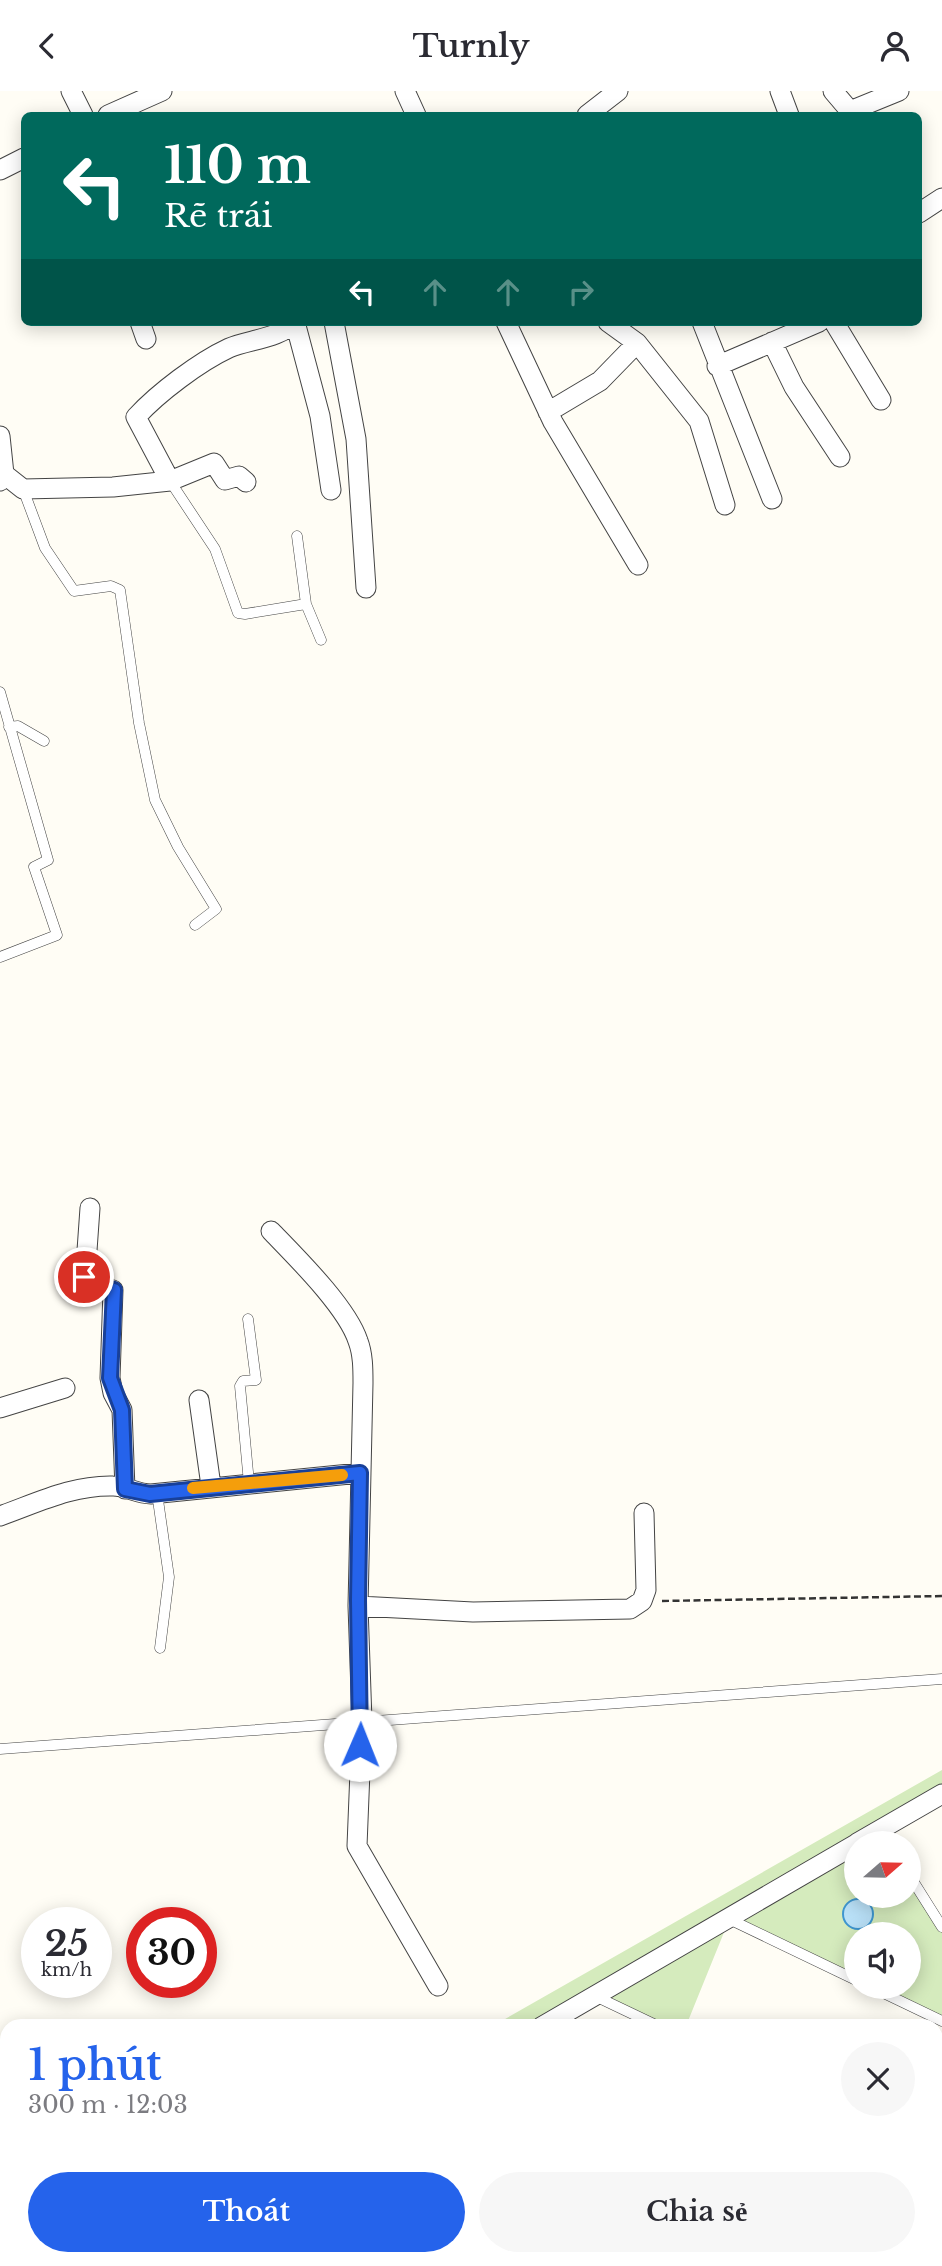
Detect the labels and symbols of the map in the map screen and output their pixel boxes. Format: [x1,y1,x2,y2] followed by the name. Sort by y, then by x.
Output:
[54,1247,114,1307] pin
[323,1708,397,1782] position arrow
[844,1831,920,1907] north arrow
[126,1907,217,1998] speed limit sign: 30

